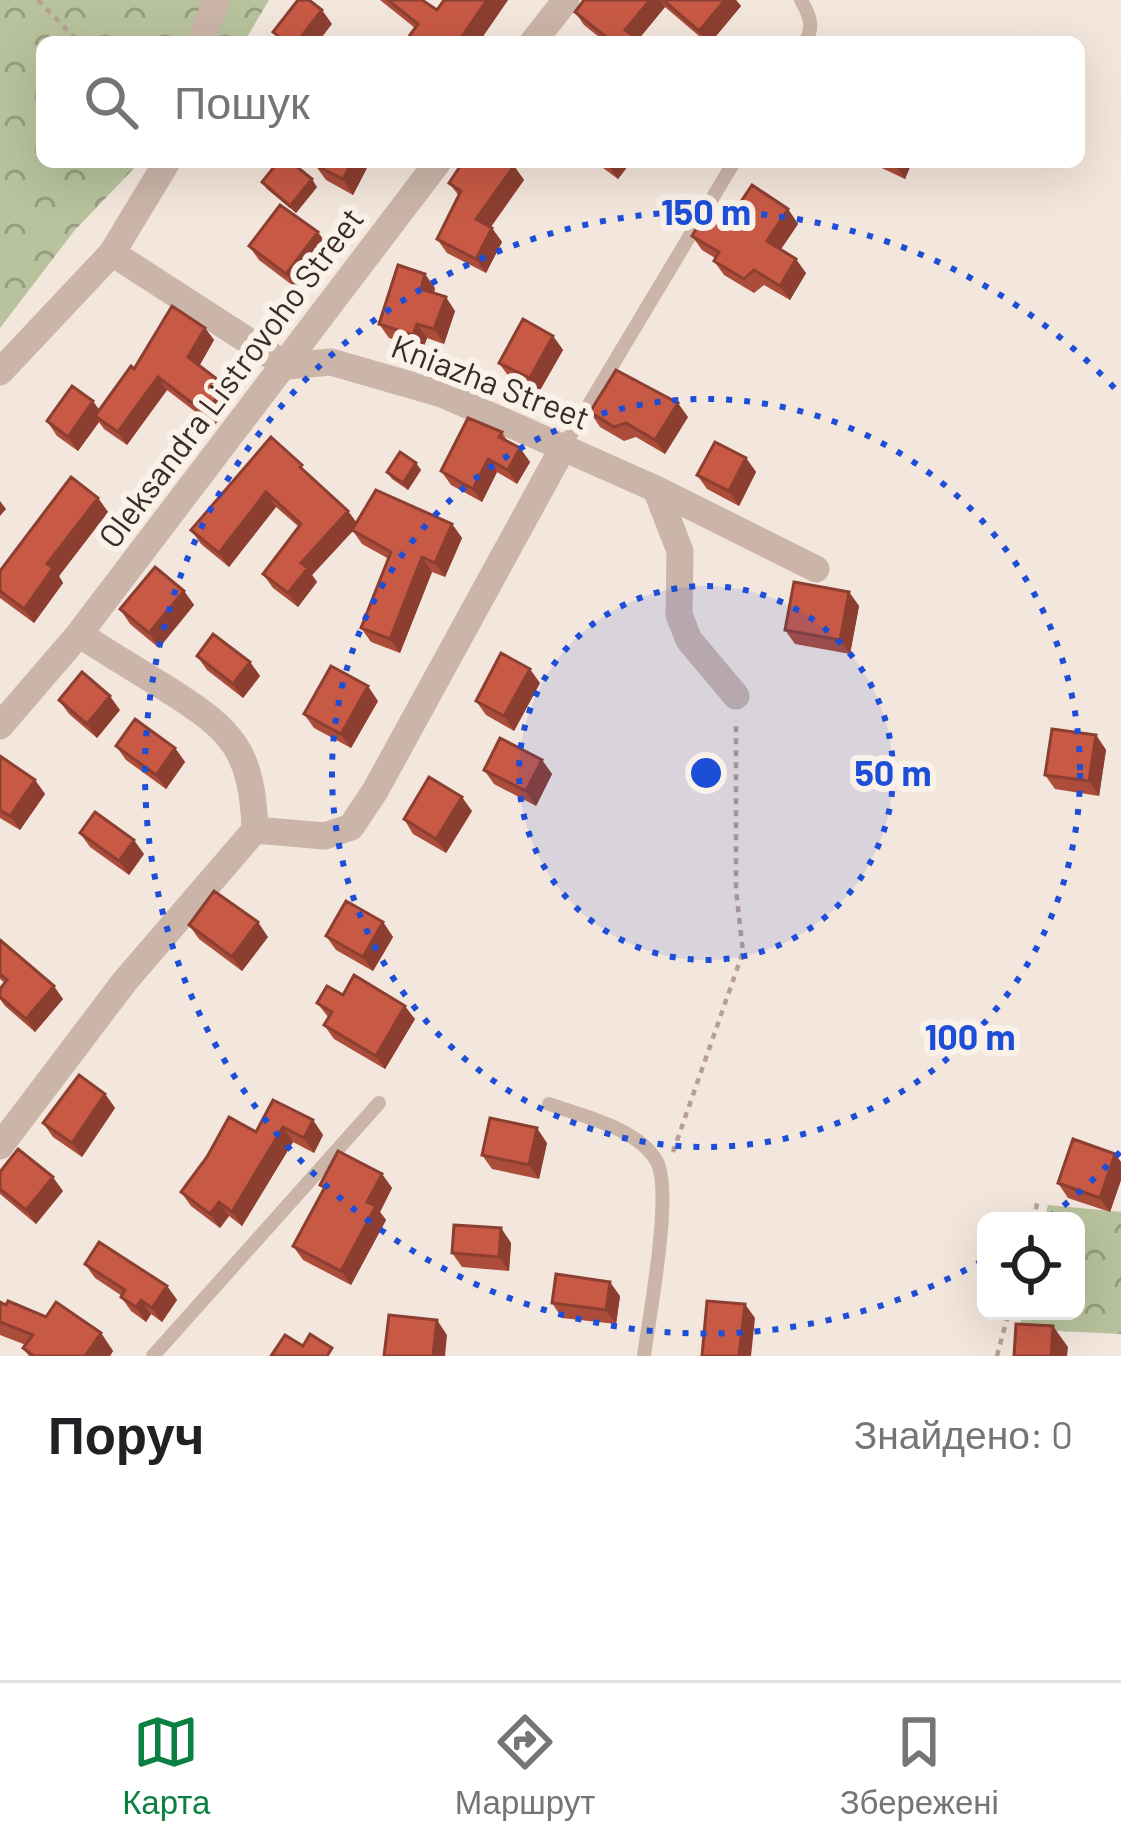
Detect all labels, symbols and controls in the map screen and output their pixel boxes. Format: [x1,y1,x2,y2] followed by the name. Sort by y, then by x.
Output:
[36,36,1085,168] search box
[78,69,144,135] icon: search
[174,74,310,128] text: Пошук
[661,189,751,232] text: 150 m
[89,199,371,555] street label: Oleksandra Listrovoho Street
[386,325,596,437] street label: Kniazha Street
[854,750,932,793] text: 50 m
[685,752,727,794] centre of rings
[924,1014,1016,1057] text: 100 m
[977,1212,1085,1320] map controls
[977,1212,1085,1320] button: locate
[48,1403,204,1464] text: Поруч
[854,1410,1073,1457] text: Знайдено: 0
[122,1709,210,1822] tab: Карта
[455,1709,595,1822] tab: Маршрут
[840,1709,999,1822] tab: Збережені

